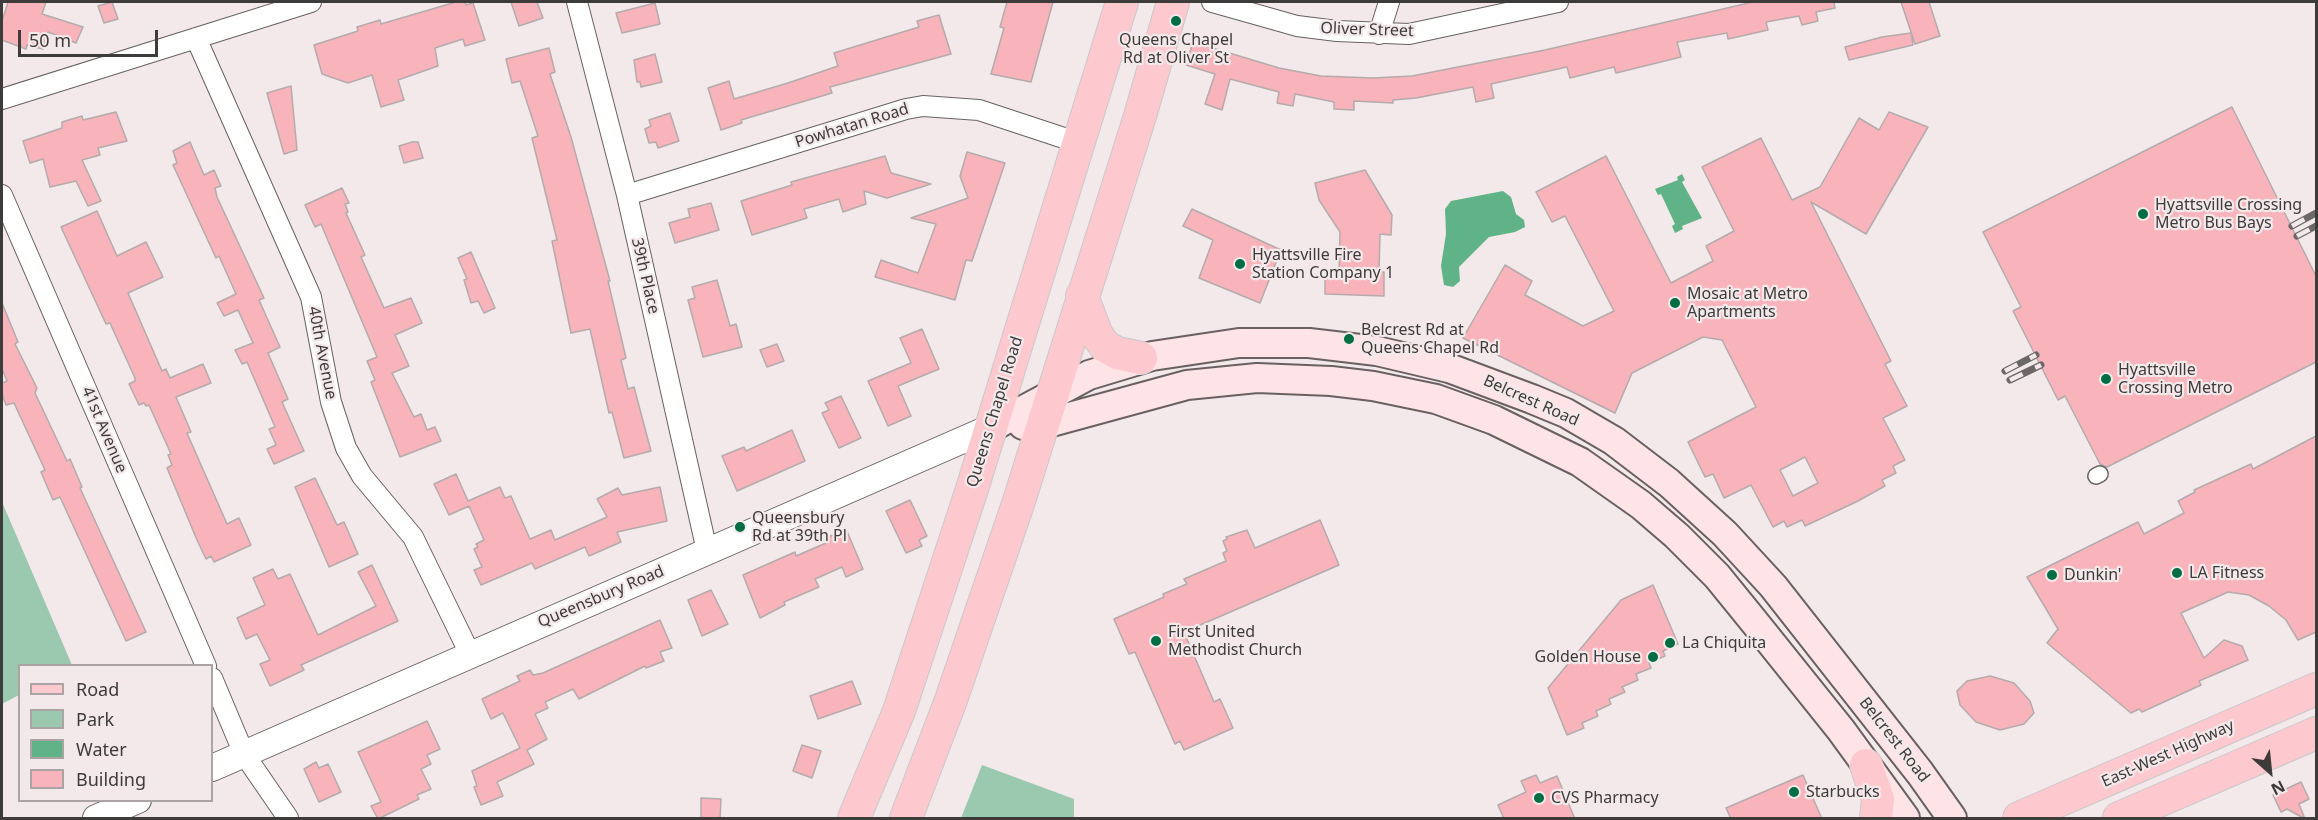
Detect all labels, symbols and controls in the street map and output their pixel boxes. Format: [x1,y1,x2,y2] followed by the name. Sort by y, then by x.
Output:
[1169,14,1183,28] marker: Queens Chapel Rd at Oliver St
[21,18,160,56] scale bar
[1320,19,1414,41] street label: Oliver Street
[29,28,71,52] text: 50 m
[1119,30,1233,68] place label: Queens Chapel Rd at Oliver St
[793,100,911,152] street label: Powhatan Road
[2155,195,2302,233] place label: Hyattsville Crossing Metro Bus Bays
[2136,207,2150,221] marker: Hyattsville Crossing Metro Bus Bays
[627,236,663,316] street label: 39th Place
[1252,245,1394,283] place label: Hyattsville Fire Station Company 1
[1233,257,1247,271] marker: Hyattsville Fire Station Company 1
[1687,284,1808,322] place label: Mosaic at Metro Apartments
[1668,296,1682,310] marker: Mosaic at Metro Apartments
[304,305,340,401] street label: 40th Avenue
[1361,320,1499,358] place label: Belcrest Rd at Queens Chapel Rd
[1342,332,1356,346] marker: Belcrest Rd at Queens Chapel Rd
[963,334,1027,490] street label: Queens Chapel Road
[2118,360,2233,398] place label: Hyattsville Crossing Metro
[1480,371,1582,431] street label: Belcrest Road
[2099,372,2113,386] marker: Hyattsville Crossing Metro
[77,384,131,476] street label: 41st Avenue
[752,508,847,546] place label: Queensbury Rd at 39th Pl
[733,520,747,534] marker: Queensbury Rd at 39th Pl
[535,562,667,632] street label: Queensbury Road
[2189,563,2264,583] place label: LA Fitness
[2064,565,2121,585] place label: Dunkin'
[2170,566,2184,580] marker: LA Fitness
[2045,568,2059,582] marker: Dunkin'
[1168,622,1302,660] place label: First United Methodist Church
[1682,633,1766,653] place label: La Chiquita
[1149,634,1163,648] marker: First United Methodist Church
[1663,636,1677,650] marker: La Chiquita
[1535,647,1641,667] place label: Golden House
[1646,650,1660,664] marker: Golden House
[18,664,213,802] legend
[76,677,119,701] text: Road
[1855,694,1933,786] street label: Belcrest Road
[76,707,114,731] text: Park
[2099,716,2237,792] street label: East-West Highway
[76,737,127,761] text: Water
[2240,742,2300,802] north arrow
[76,767,146,791] text: Building
[2267,775,2289,801] text: N
[1806,782,1880,802] place label: Starbucks
[1787,785,1801,799] marker: Starbucks
[1551,788,1659,808] place label: CVS Pharmacy
[1532,791,1546,805] marker: CVS Pharmacy

